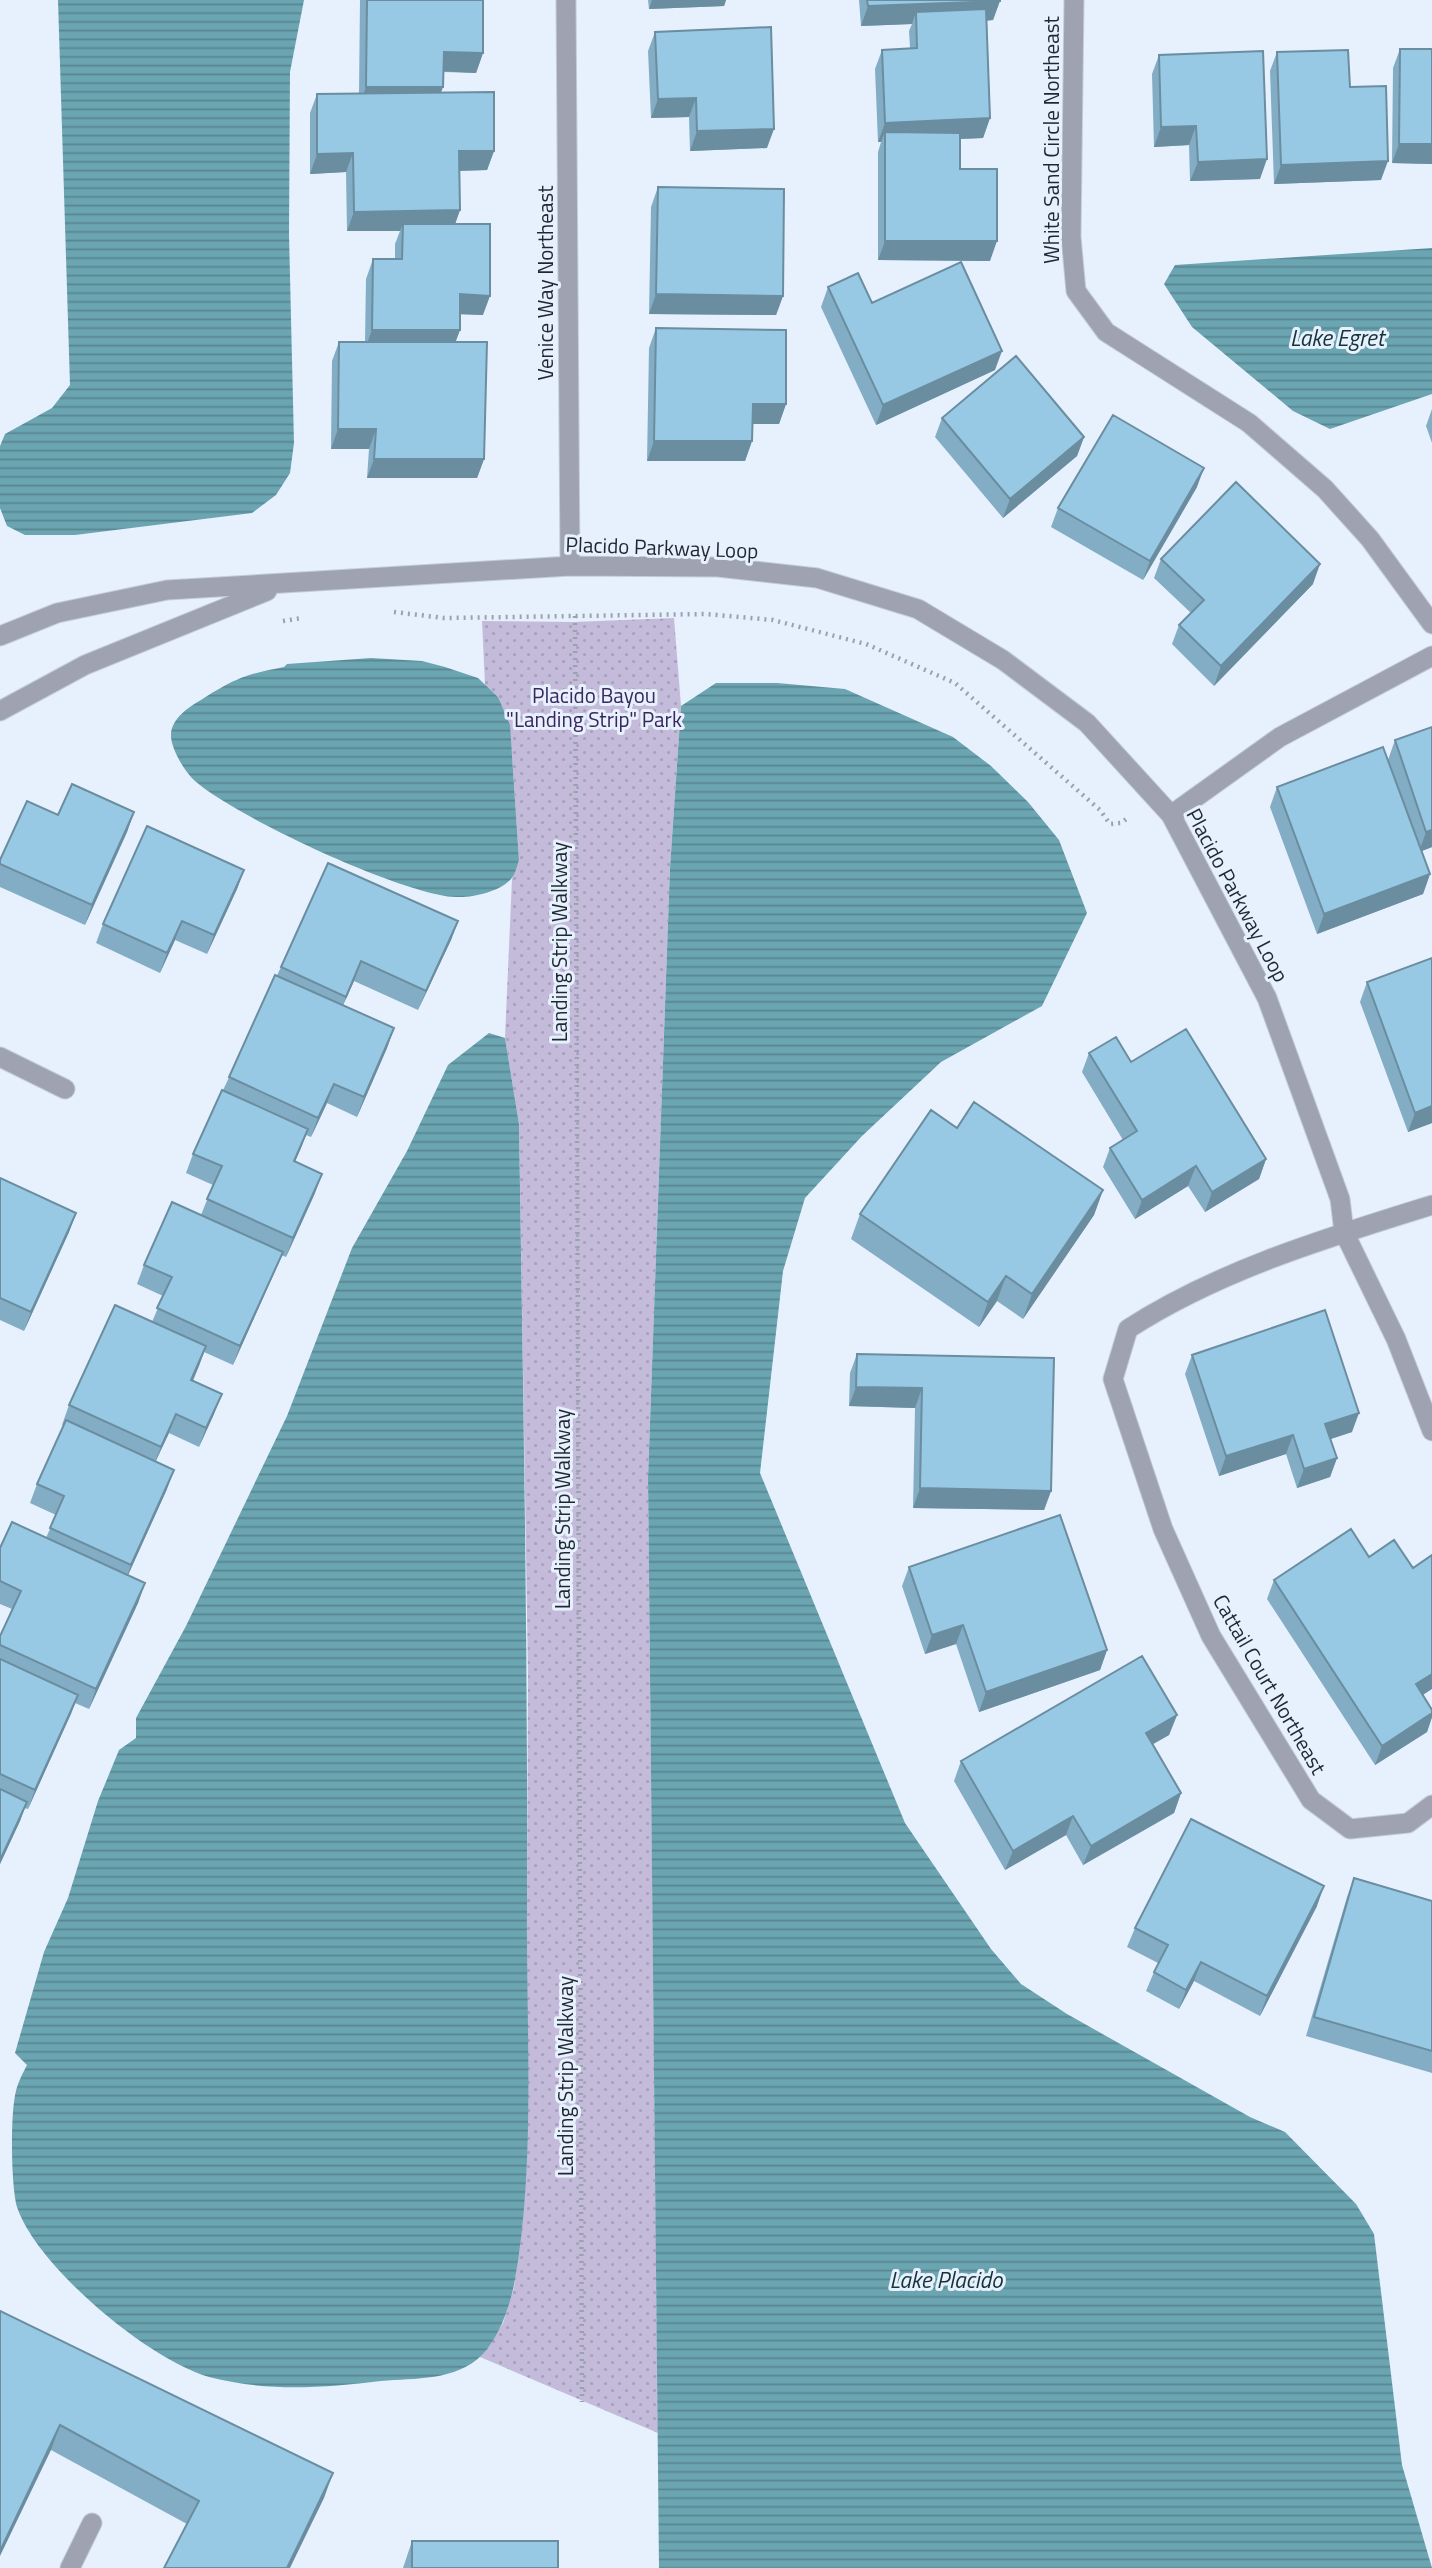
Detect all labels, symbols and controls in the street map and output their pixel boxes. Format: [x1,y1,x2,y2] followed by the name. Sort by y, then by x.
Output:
[1035,16,1067,264] street label: White Sand Circle Northeast
[529,185,561,381] street label: Venice Way Northeast
[1290,320,1387,355] water label: Lake Egret
[565,528,759,566] street label: Placido Parkway Loop
[506,679,682,735] park label: Placido Bayou "Landing Strip" Park
[1179,802,1297,988] street label: Placido Parkway Loop
[543,842,575,1042] street label: Landing Strip Walkway
[546,1409,578,1609] street label: Landing Strip Walkway
[1205,1588,1335,1781] street label: Cattail Court Northeast
[549,1976,581,2176] street label: Landing Strip Walkway
[890,2262,1003,2297] water label: Lake Placido

